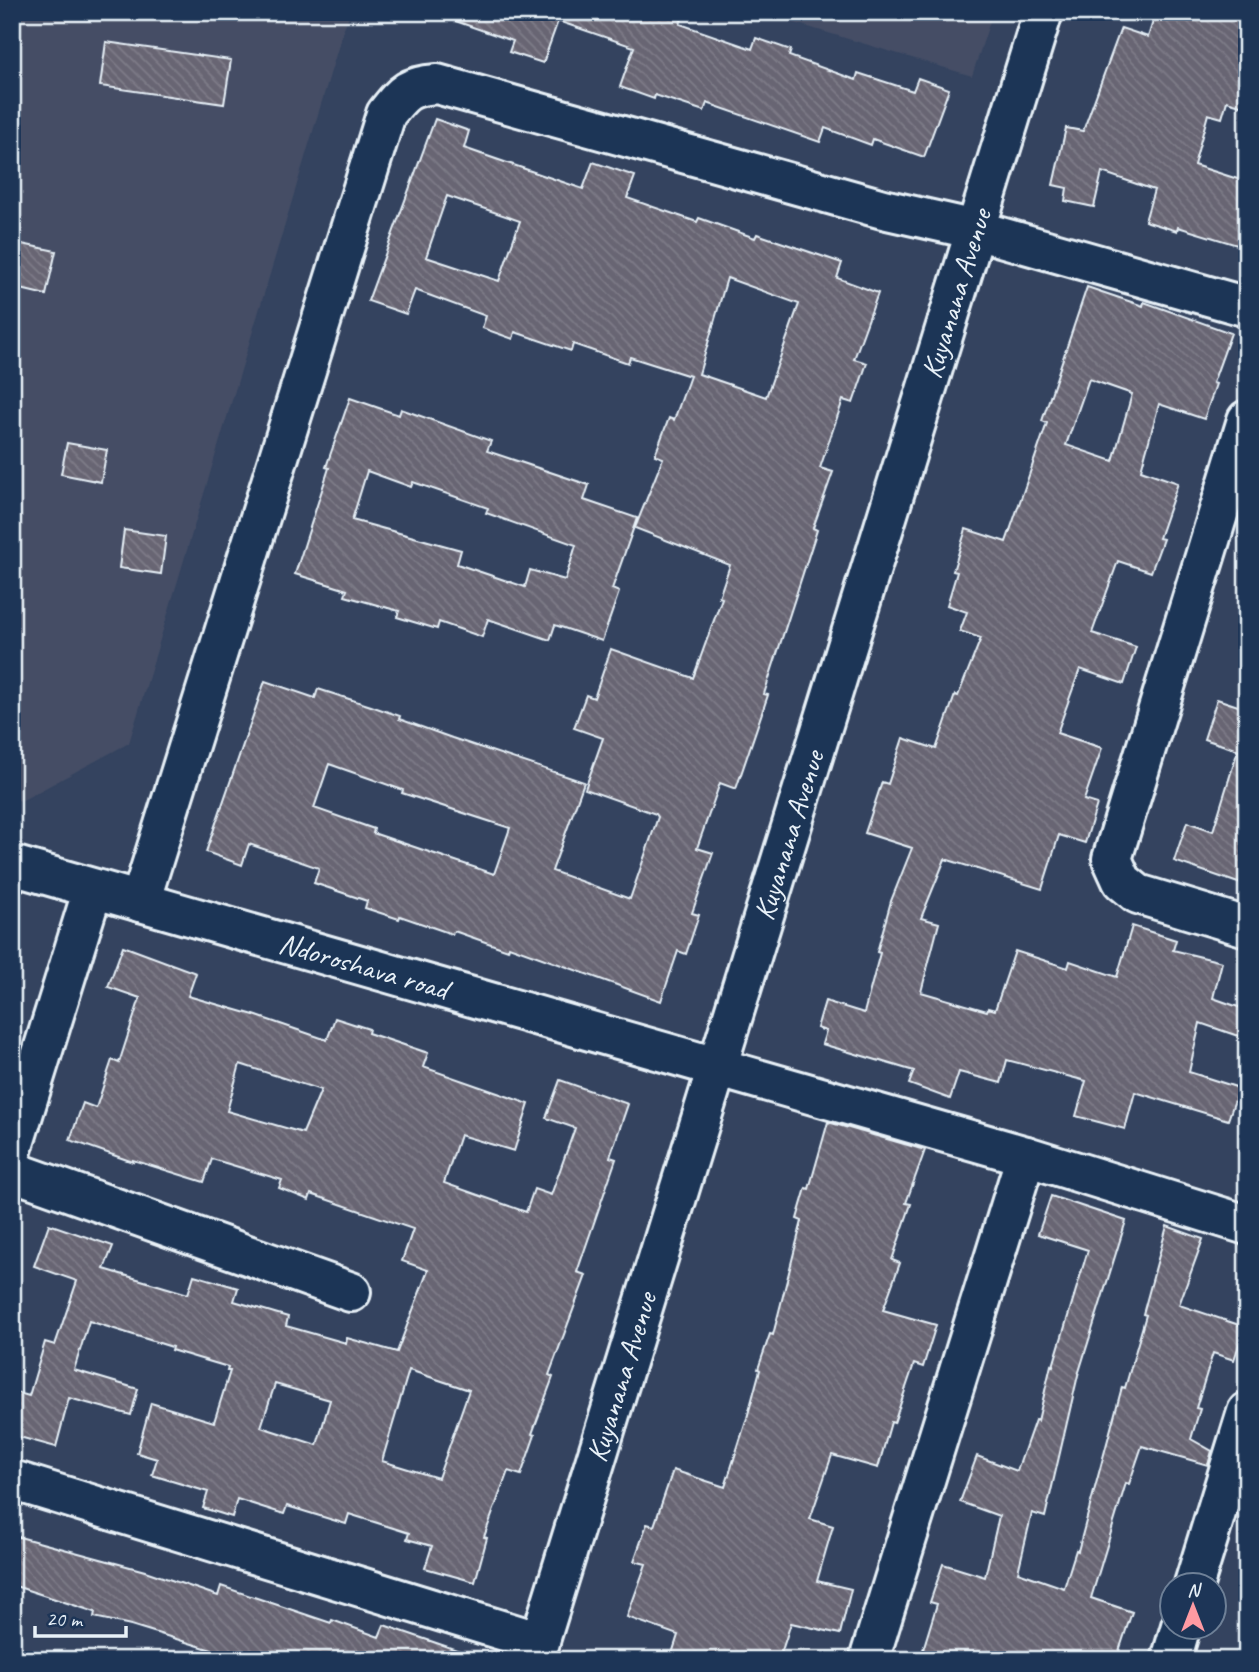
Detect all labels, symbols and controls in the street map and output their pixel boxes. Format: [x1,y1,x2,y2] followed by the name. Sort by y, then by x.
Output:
[912,202,1001,383] street label: Kuyanana Avenue
[745,744,833,925] street label: Kuyanana Avenue
[275,924,457,1009] street label: Ndoroshava road
[577,1286,666,1466] street label: Kuyanana Avenue
[1158,1570,1228,1640] north arrow
[1187,1578,1202,1602] text: N
[35,1595,126,1639] scale bar
[46,1606,84,1632] text: 20 m

